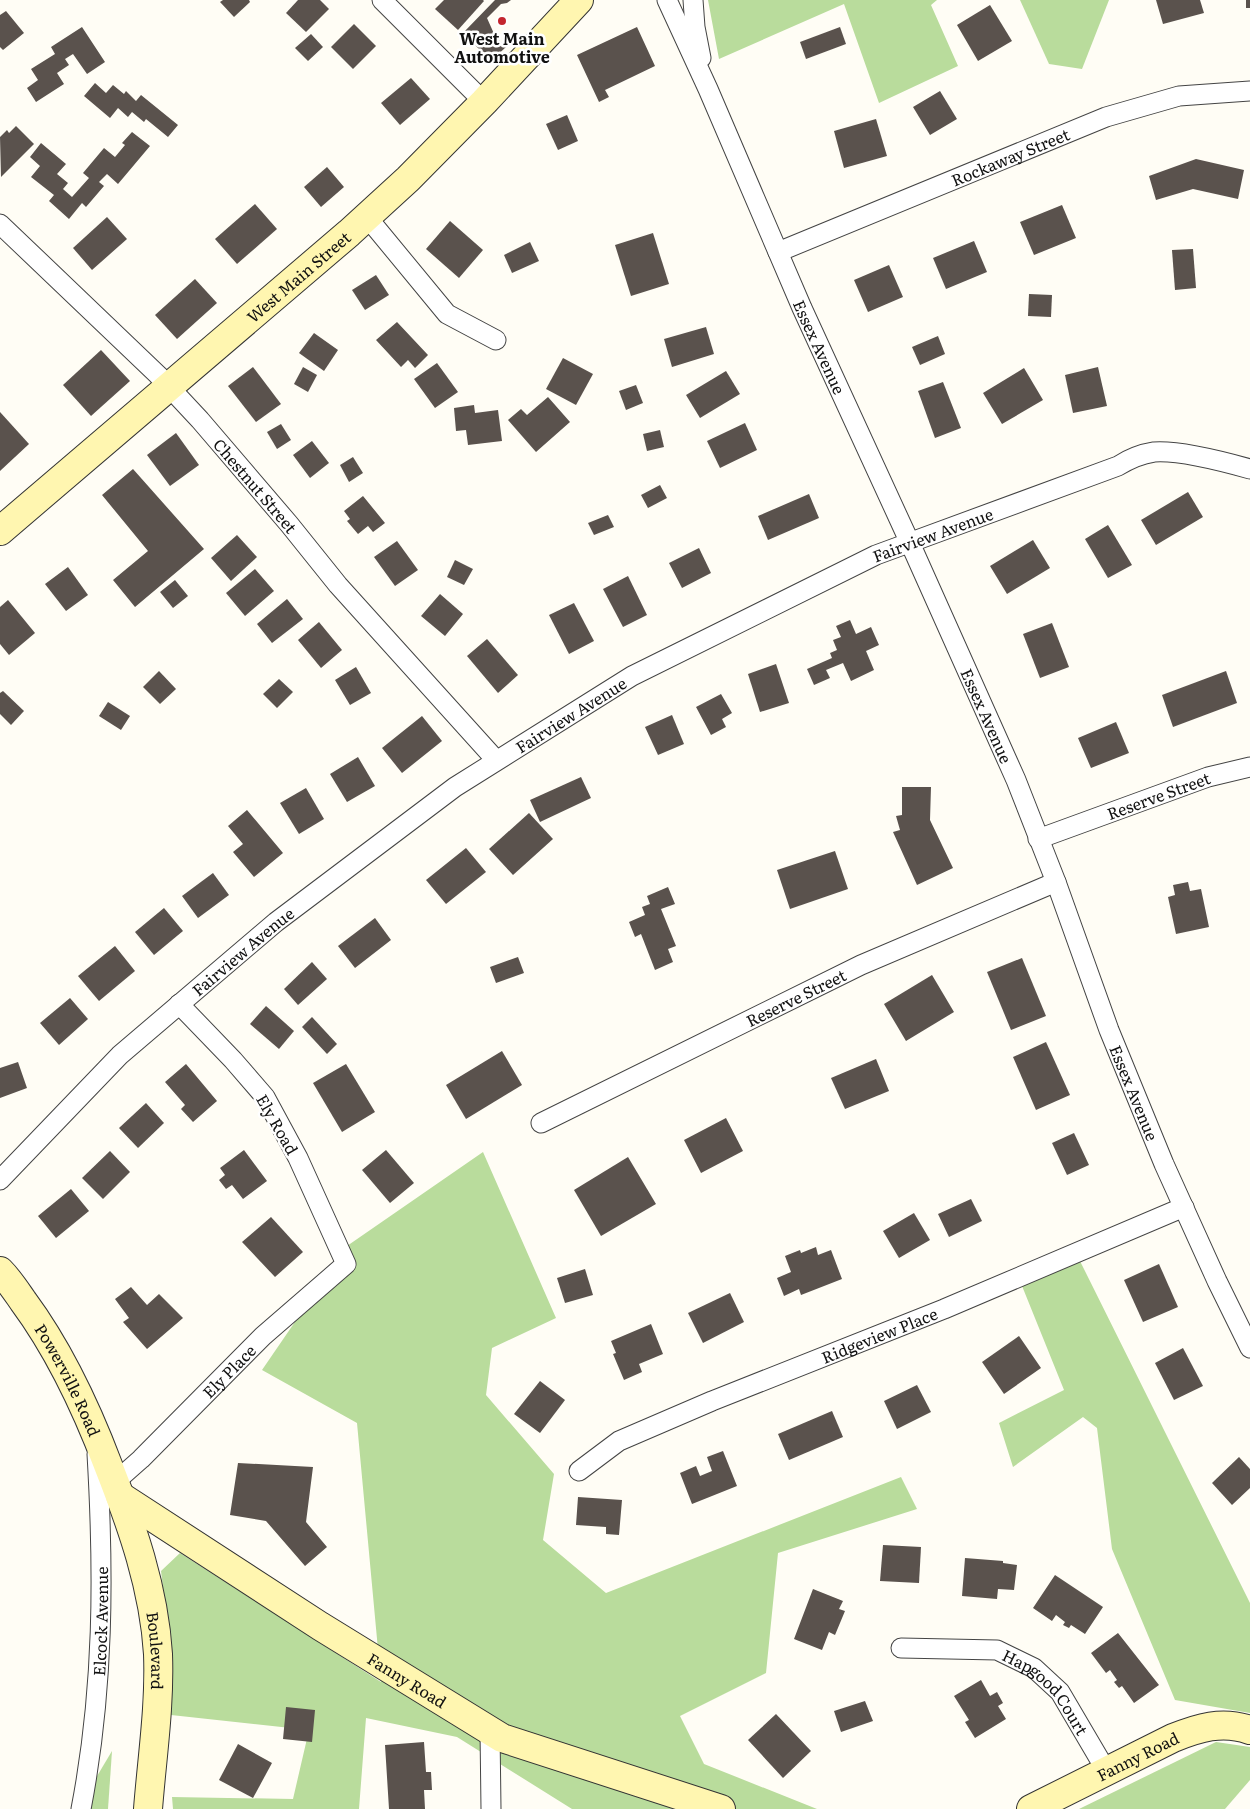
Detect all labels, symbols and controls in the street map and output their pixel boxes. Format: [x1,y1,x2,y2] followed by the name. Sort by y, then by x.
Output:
[496,15,508,27] marker: West Main Automotive
[454,26,550,68] place label: West Main Automotive
[947,121,1073,192] street label: Rockaway Street
[241,225,356,328] street label: West Main Street
[788,296,852,398] street label: Essex Avenue
[208,433,304,538] street label: Chestnut Street
[869,501,996,567] street label: Fairview Avenue
[956,664,1019,767] street label: Essex Avenue
[511,671,631,758] street label: Fairview Avenue
[1103,765,1214,825] street label: Reserve Street
[186,901,299,1001] street label: Fairview Avenue
[742,962,850,1032] street label: Reserve Street
[1104,1041,1165,1144] street label: Essex Avenue
[251,1089,305,1159] street label: Ely Road
[817,1301,941,1369] street label: Ridgeview Place
[30,1319,107,1440] street label: Powerville Road
[196,1338,261,1403] street label: Ely Place
[86,1566,113,1677] street label: Elcock Avenue
[141,1610,170,1690] street label: Boulevard
[999,1643,1095,1740] street label: Hapgood Court
[363,1646,452,1713] street label: Fanny Road
[1092,1725,1183,1786] street label: Fanny Road

